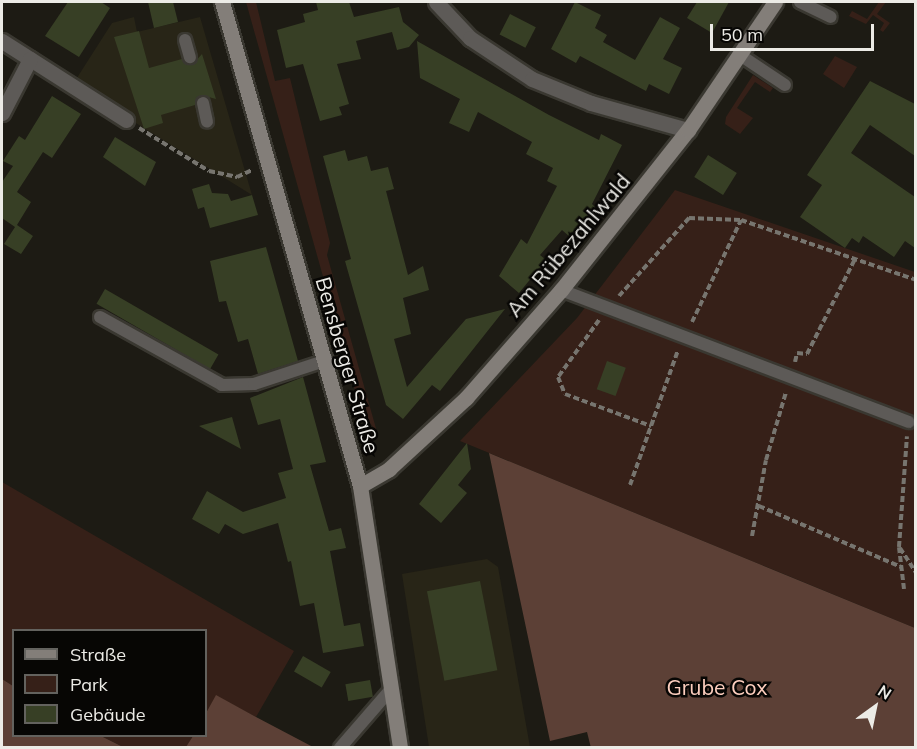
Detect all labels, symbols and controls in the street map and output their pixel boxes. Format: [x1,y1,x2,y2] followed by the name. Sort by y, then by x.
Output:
[713,12,876,50] scale bar
[721,23,763,46] text: 50 m
[501,168,635,322] street label: Am Rübezahlwald
[311,274,385,456] street label: Bensberger Straße
[12,629,207,737] legend
[70,643,126,666] text: Straße
[70,673,108,696] text: Park
[666,674,768,700] park label: Grube Cox
[845,677,905,737] north arrow
[874,680,895,704] text: N
[70,703,146,726] text: Gebäude

